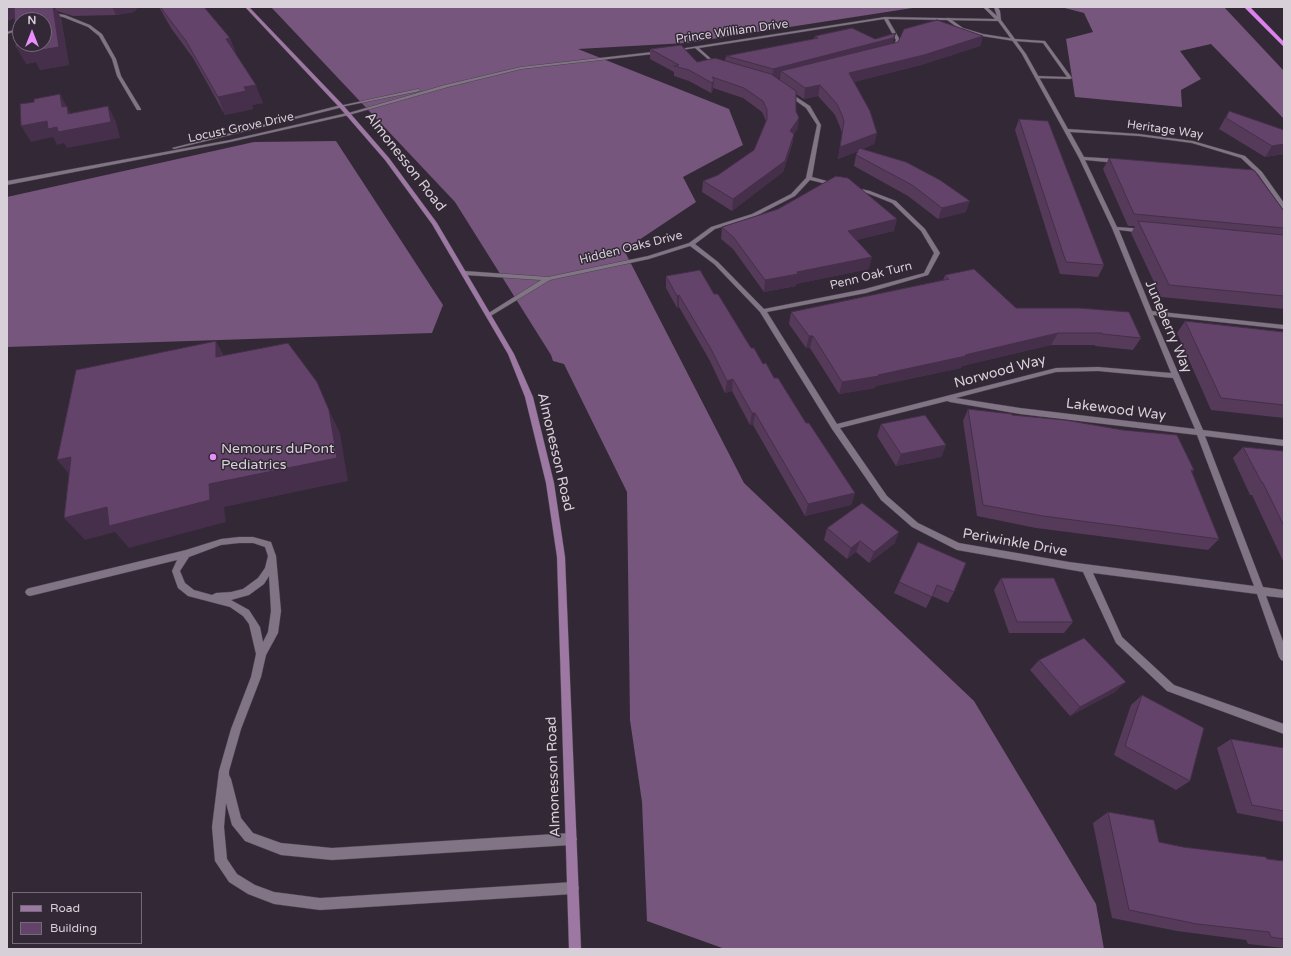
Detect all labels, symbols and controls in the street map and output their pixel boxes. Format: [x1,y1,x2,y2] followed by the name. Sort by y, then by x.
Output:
[12,12,52,52] north arrow
[28,14,36,27] text: N
[675,17,789,47] street label: Prince William Drive
[361,109,449,215] street label: Almonesson Road
[187,110,295,146] street label: Locust Grove Drive
[1126,118,1204,142] street label: Heritage Way
[578,228,684,268] street label: Hidden Oaks Drive
[828,259,914,293] street label: Penn Oak Turn
[1141,278,1195,376] street label: Juneberry Way
[952,352,1048,392] street label: Norwood Way
[533,391,577,513] street label: Almonesson Road
[1065,396,1167,424] street label: Lakewood Way
[221,441,334,474] place label: Nemours duPont Pediatrics
[208,452,218,462] marker: Nemours duPont Pediatrics
[961,526,1069,560] street label: Periwinkle Drive
[543,716,565,838] street label: Almonesson Road
[12,892,142,944] legend
[50,901,80,915] text: Road
[50,921,97,935] text: Building

